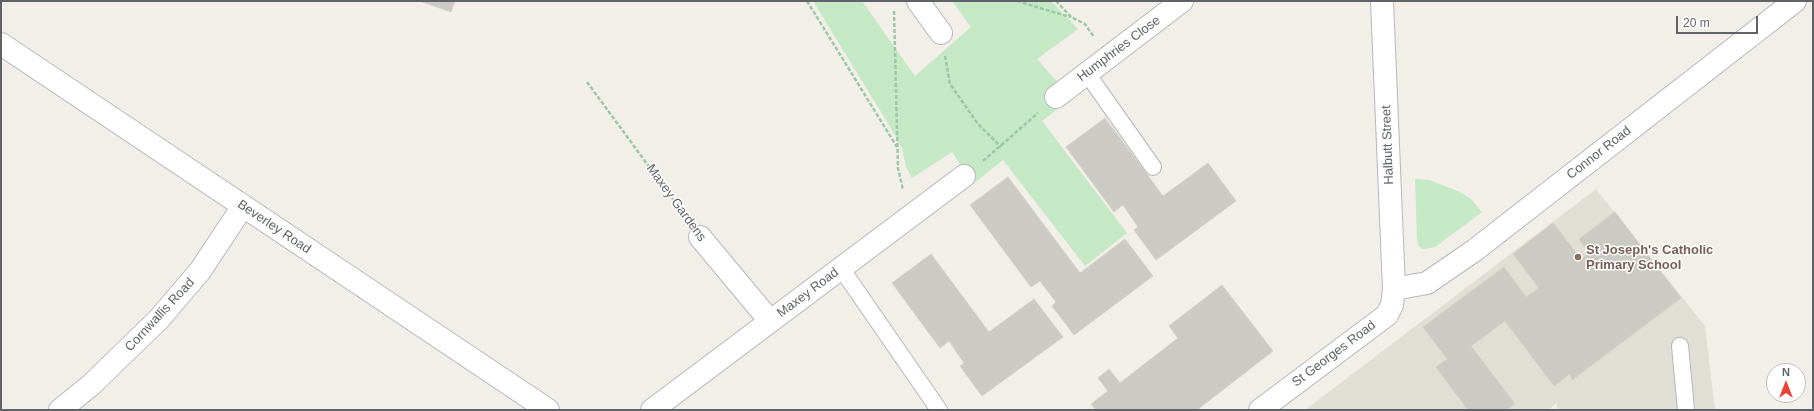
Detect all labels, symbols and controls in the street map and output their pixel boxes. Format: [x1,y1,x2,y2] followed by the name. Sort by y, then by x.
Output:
[1678,8,1760,34] scale bar
[1074,13,1164,85] street label: Humphries Close
[1683,16,1710,30] text: 20 m
[1379,105,1397,185] street label: Halbutt Street
[1564,123,1634,183] street label: Connor Road
[643,161,709,245] street label: Maxey Gardens
[234,197,314,257] street label: Beverley Road
[1586,242,1713,273] place label: St Joseph's Catholic Primary School
[1573,252,1583,262] marker: St Joseph's Catholic Primary School
[774,265,842,321] street label: Maxey Road
[122,275,198,355] street label: Cornwallis Road
[1289,318,1379,390] street label: St Georges Road
[1766,363,1806,403] north arrow
[1782,366,1790,378] text: N

